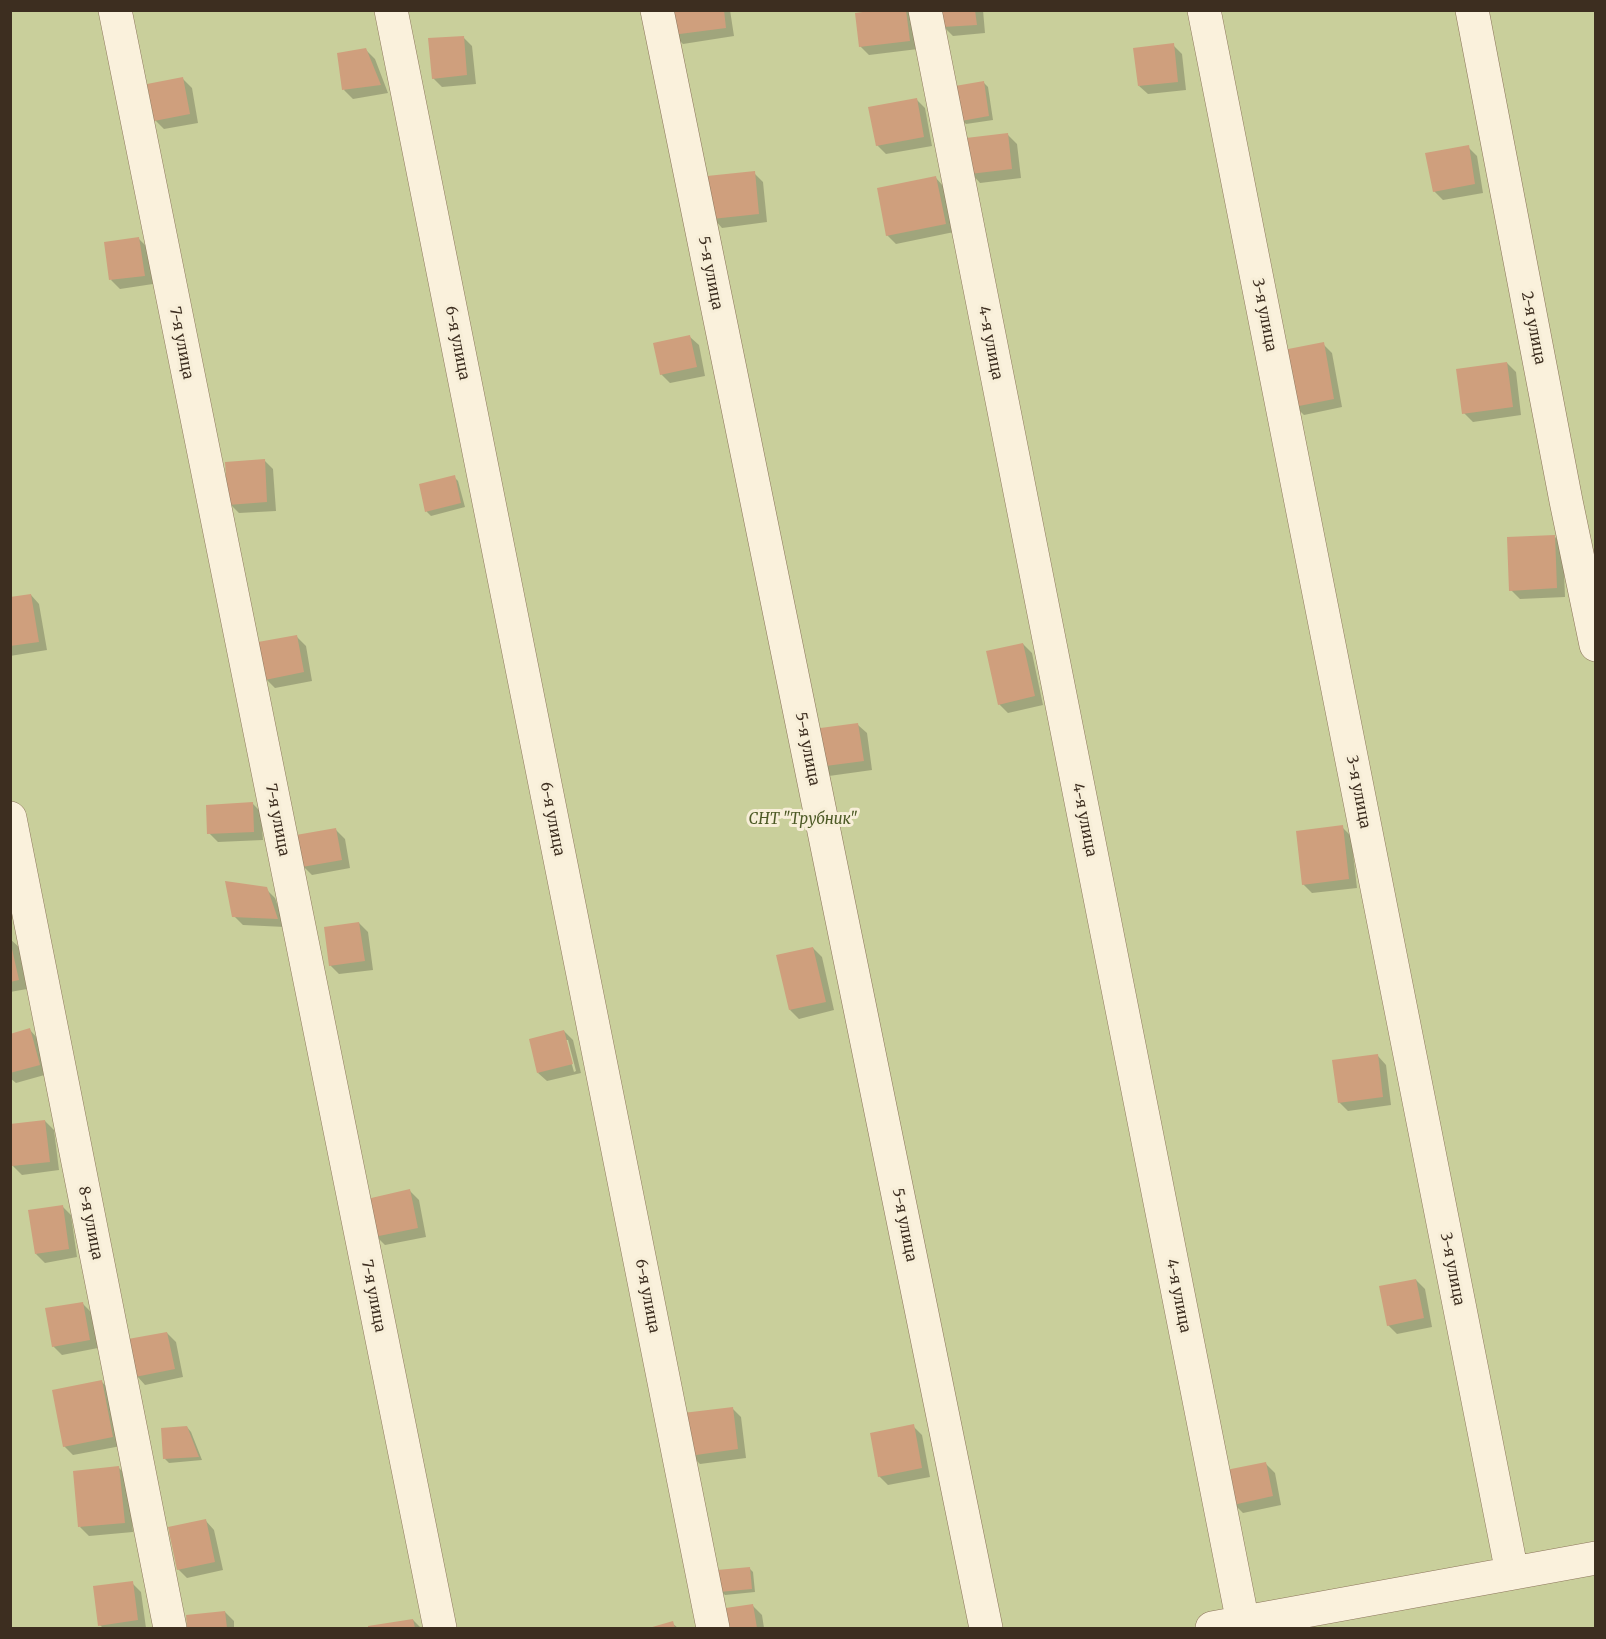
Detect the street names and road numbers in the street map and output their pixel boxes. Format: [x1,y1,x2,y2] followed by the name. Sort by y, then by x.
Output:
[694,235,726,311] street label: 5-я улица
[1248,277,1280,353] street label: 3-я улица
[1517,290,1549,366] street label: 2-я улица
[165,305,197,381] street label: 7-я улица
[441,305,473,381] street label: 6-я улица
[974,305,1006,381] street label: 4-я улица
[791,711,823,787] street label: 5-я улица
[1342,754,1374,830] street label: 3-я улица
[536,781,568,857] street label: 6-я улица
[261,782,293,858] street label: 7-я улица
[1068,782,1100,858] street label: 4-я улица
[74,1185,106,1261] street label: 8-я улица
[888,1187,920,1263] street label: 5-я улица
[1436,1231,1468,1307] street label: 3-я улица
[357,1258,389,1334] street label: 7-я улица
[631,1258,663,1334] street label: 6-я улица
[1162,1258,1194,1334] street label: 4-я улица

